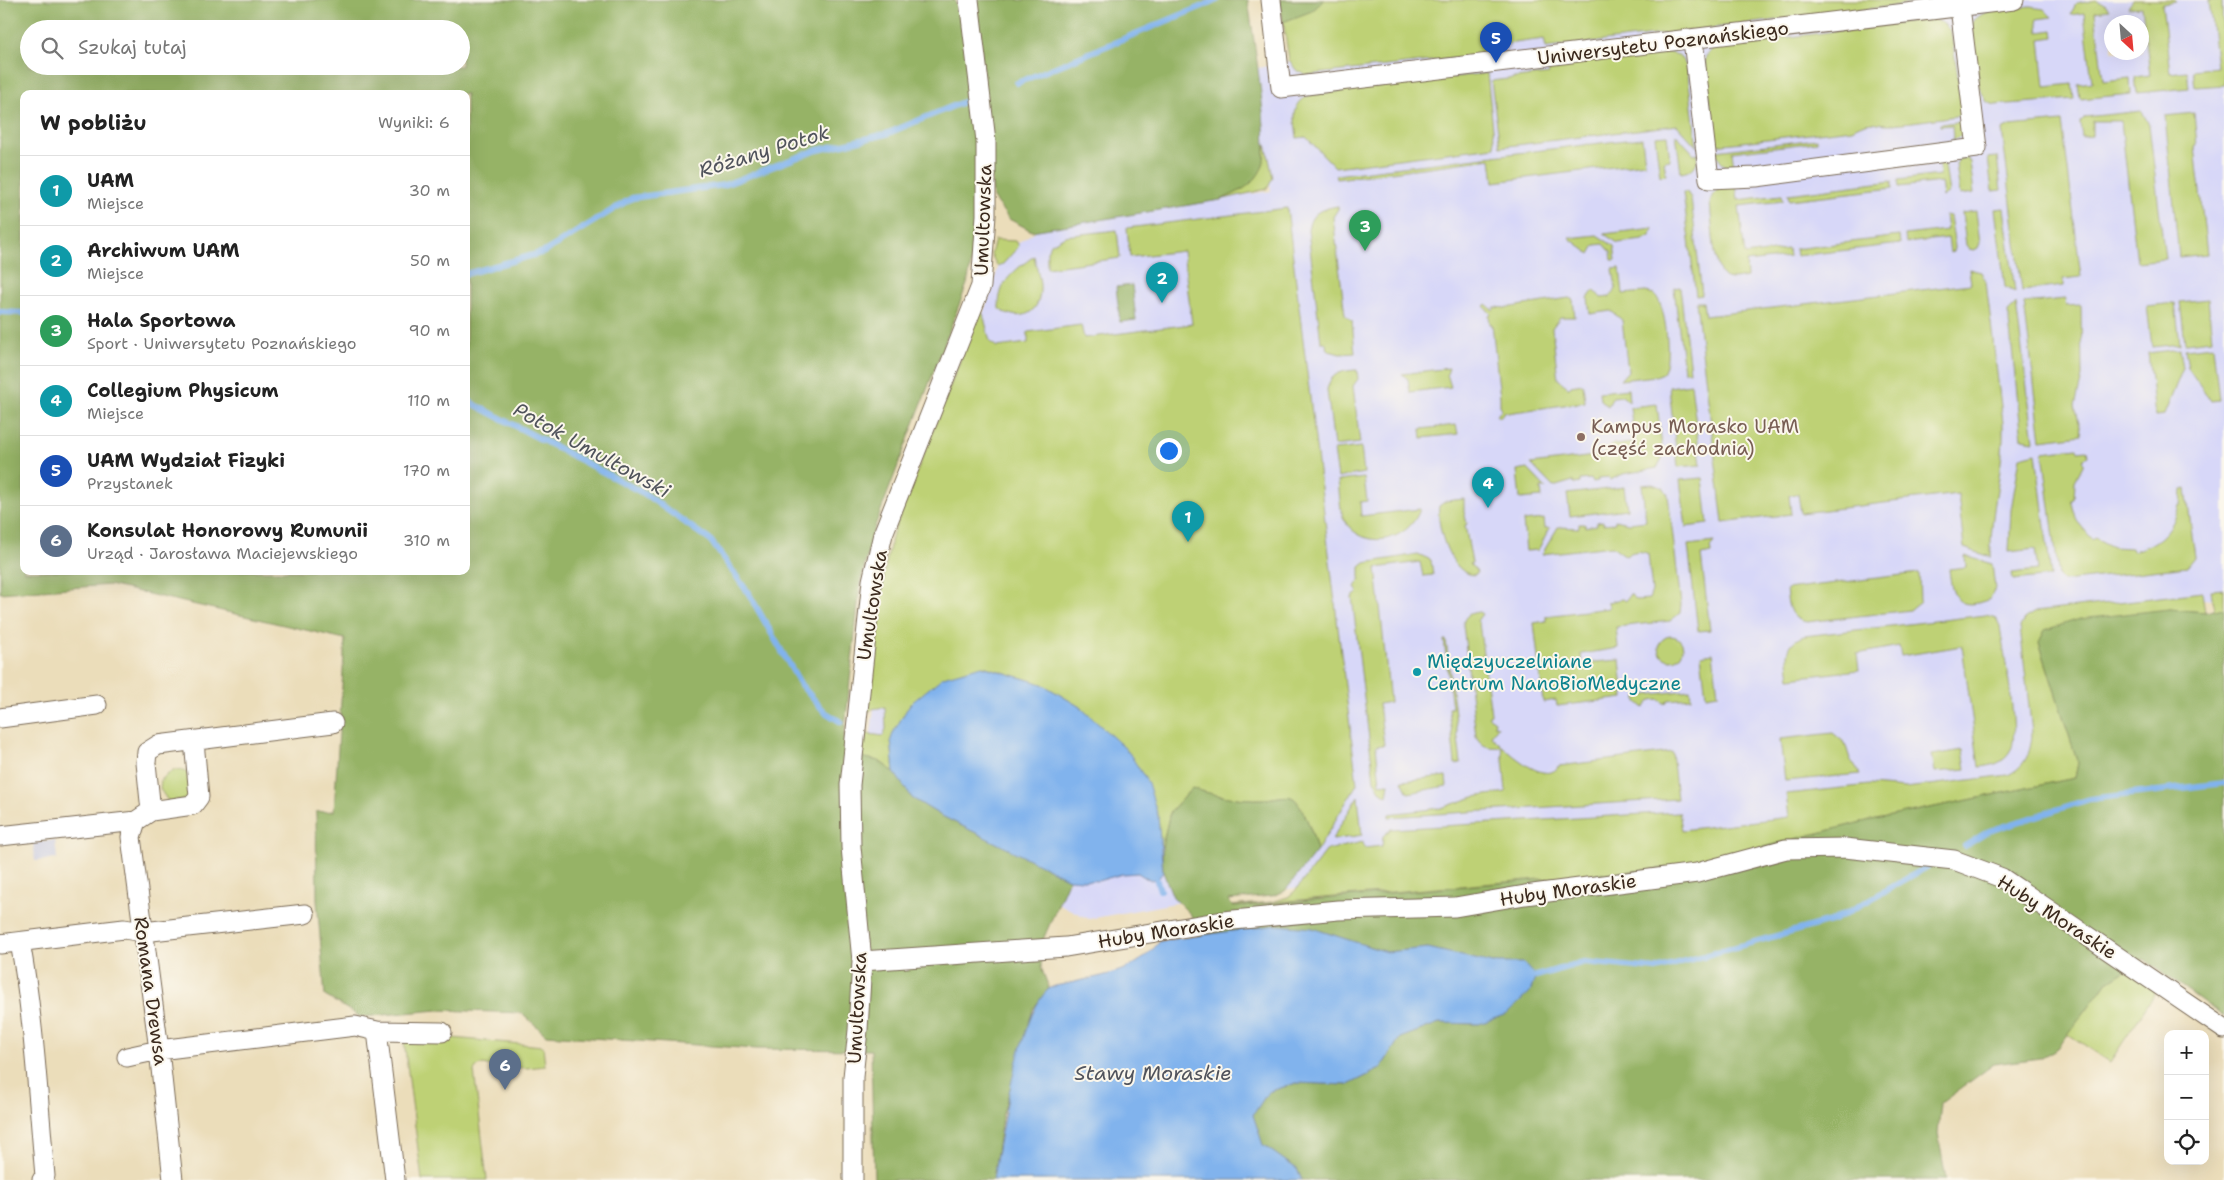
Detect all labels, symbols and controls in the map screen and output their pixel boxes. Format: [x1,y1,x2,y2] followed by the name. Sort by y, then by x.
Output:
[1536,15,1790,71] street label: Uniwersytetu Poznańskiego
[2104,15,2149,60] north arrow
[20,20,470,75] search box
[1480,22,1512,63] pin: 5
[38,34,66,62] icon: search
[78,35,187,60] text: Szukaj tutaj
[40,109,147,137] text: W pobliżu
[378,112,450,133] text: Wyniki: 6
[695,119,833,183] water label: Różany Potok
[969,163,997,276] street label: Umultowska
[87,168,134,193] text: UAM
[52,180,60,201] text: 1
[409,180,450,201] text: 30 m
[87,193,144,214] text: Miejsce
[1349,210,1381,251] pin: 3
[87,238,240,263] text: Archiwum UAM
[50,250,62,271] text: 2
[410,250,450,271] text: 50 m
[1146,262,1178,303] pin: 2
[87,263,144,284] text: Miejsce
[87,308,236,333] text: Hala Sportowa
[50,320,62,341] text: 3
[409,320,450,341] text: 90 m
[87,333,357,354] text: Sport · Uniwersytetu Poznańskiego
[87,378,279,403] text: Collegium Physicum
[50,390,62,411] text: 4
[407,390,450,411] text: 110 m
[509,396,675,504] water label: Potok Umultowski
[87,403,144,424] text: Miejsce
[1591,414,1799,461] place label: Kampus Morasko UAM (część zachodnia)
[1575,431,1587,443] marker: Kampus Morasko UAM (część zachodnia)
[1156,438,1182,464] your location
[87,448,285,473] text: UAM Wydział Fizyki
[51,460,61,481] text: 5
[403,460,450,481] text: 170 m
[1472,467,1504,508] pin: 4
[87,473,173,494] text: Przystanek
[1172,501,1204,542] pin: 1
[87,518,368,543] text: Konsulat Honorowy Rumunii
[50,530,62,551] text: 6
[403,530,450,551] text: 310 m
[87,543,358,564] text: Urząd · Jarosława Maciejewskiego
[851,548,893,662] street label: Umultowska
[1427,649,1681,696] place label: Międzyuczelniane Centrum NanoBioMedyczne
[1411,666,1423,678] marker: Międzyuczelniane Centrum NanoBioMedyczne
[1498,868,1638,912] street label: Huby Moraskie
[1992,869,2122,965] street label: Huby Moraskie
[1096,908,1236,954] street label: Huby Moraskie
[128,915,174,1067] street label: Romana Drewsa
[842,951,872,1065] street label: Umultowska
[2164,1030,2209,1165] map controls
[2164,1030,2209,1075] button: +
[489,1049,521,1090] pin: 6
[1074,1060,1232,1086] water label: Stawy Moraskie
[2164,1075,2209,1120] button: −
[2164,1120,2209,1165] button: locate

